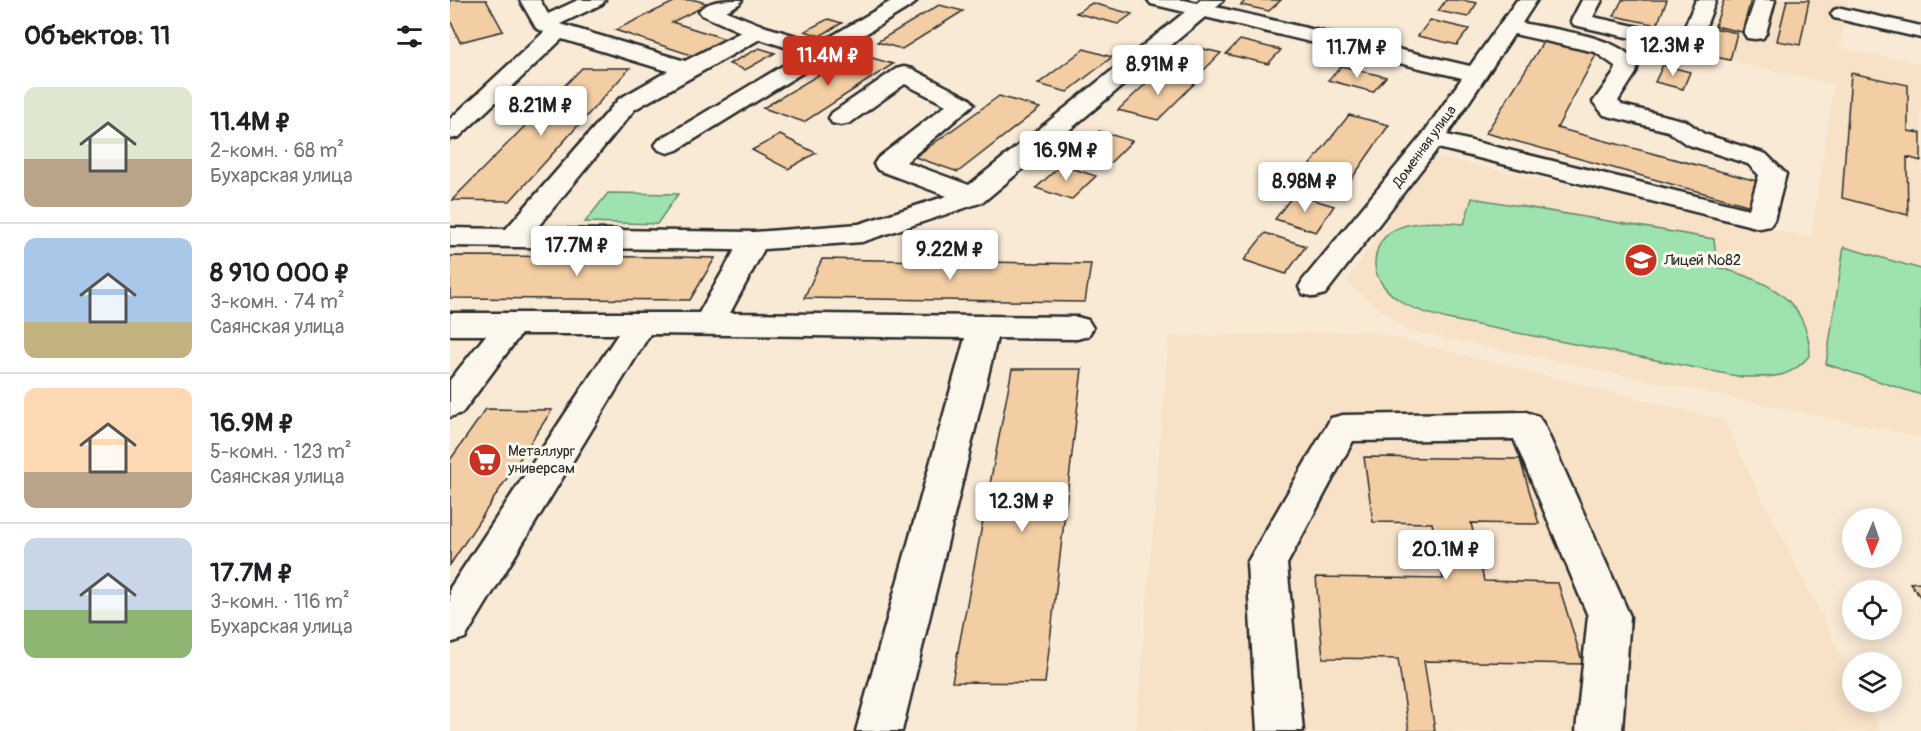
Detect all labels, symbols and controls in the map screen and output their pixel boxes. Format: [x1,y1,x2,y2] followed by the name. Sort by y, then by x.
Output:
[24,20,170,52] text: Объектов: 11
[393,20,426,53] icon: filters
[1618,26,1728,77] pin: 12.3M ₽
[1302,28,1412,79] pin: 11.7M ₽
[1640,33,1706,58] text: 12.3M ₽
[1326,35,1388,60] text: 11.7M ₽
[773,36,883,87] pin: 11.4M ₽
[797,43,859,68] text: 11.4M ₽
[1103,45,1213,96] pin: 8.91M ₽
[1126,52,1190,77] text: 8.91M ₽
[486,86,596,137] pin: 8.21M ₽
[509,93,573,118] text: 8.21M ₽
[1388,102,1460,191] street label: Доменная улица
[210,106,291,138] text: 11.4M ₽
[72,111,144,183] icon: home
[1011,131,1121,182] pin: 16.9M ₽
[210,138,344,163] text: 2-комн. · 68 m²
[1034,138,1098,163] text: 16.9M ₽
[1250,162,1360,213] pin: 8.98M ₽
[210,163,353,188] text: Бухарская улица
[1272,169,1338,194] text: 8.98M ₽
[522,226,632,277] pin: 17.7M ₽
[895,230,1005,281] pin: 9.22M ₽
[545,233,609,258] text: 17.7M ₽
[916,237,984,262] text: 9.22M ₽
[1623,242,1659,278] school or university icon: Лицей №82
[1663,251,1741,270] place label: Лицей №82
[210,257,350,289] text: 8 910 000 ₽
[72,262,144,334] icon: home
[210,289,345,314] text: 3-комн. · 74 m²
[210,314,344,339] text: Саянская улица
[210,407,294,439] text: 16.9M ₽
[72,412,144,484] icon: home
[210,439,352,464] text: 5-комн. · 123 m²
[467,442,503,478] supermarket icon: Металлург универсам
[507,442,575,478] place label: Металлург универсам
[210,464,344,489] text: Саянская улица
[967,482,1077,533] pin: 12.3M ₽
[989,489,1055,514] text: 12.3M ₽
[1842,508,1902,568] north arrow
[1842,508,1902,712] map controls
[1391,530,1501,581] pin: 20.1M ₽
[1412,537,1480,562] text: 20.1M ₽
[210,557,293,589] text: 17.7M ₽
[72,562,144,634] icon: home
[1842,580,1902,640] button: locate
[210,589,350,614] text: 3-комн. · 116 m²
[210,614,353,639] text: Бухарская улица
[1842,652,1902,712] button: layers

